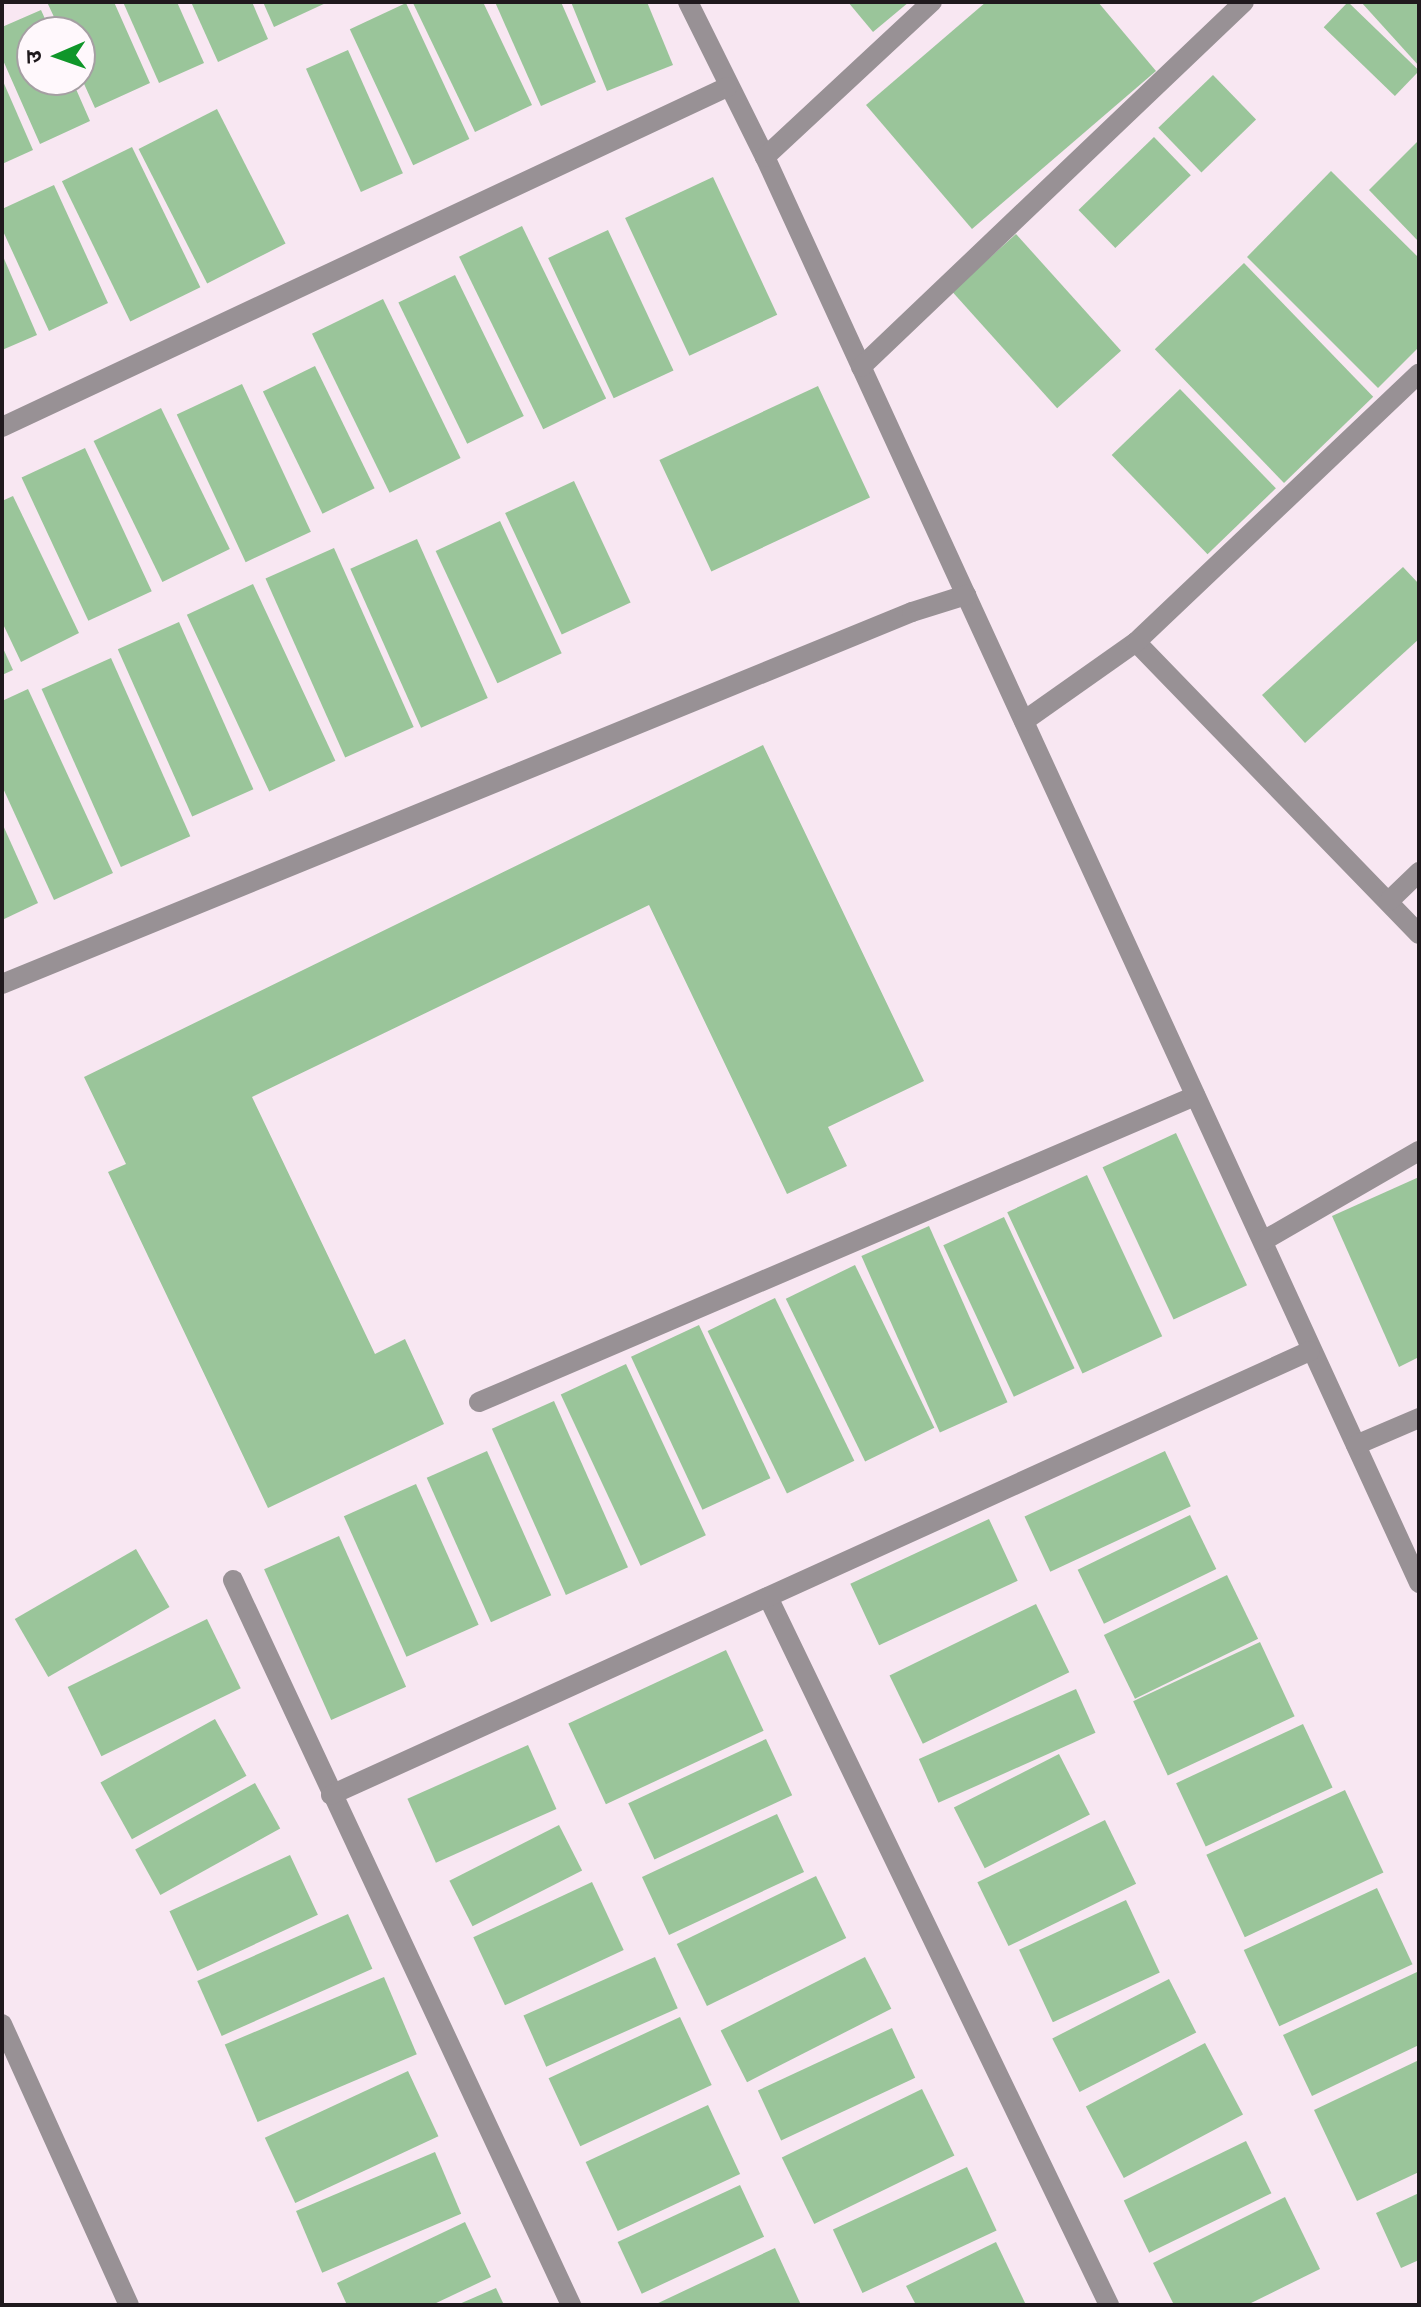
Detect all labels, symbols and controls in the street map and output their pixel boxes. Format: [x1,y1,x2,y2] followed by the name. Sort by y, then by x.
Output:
[16,16,96,96] north arrow
[21,50,46,64] text: उ

